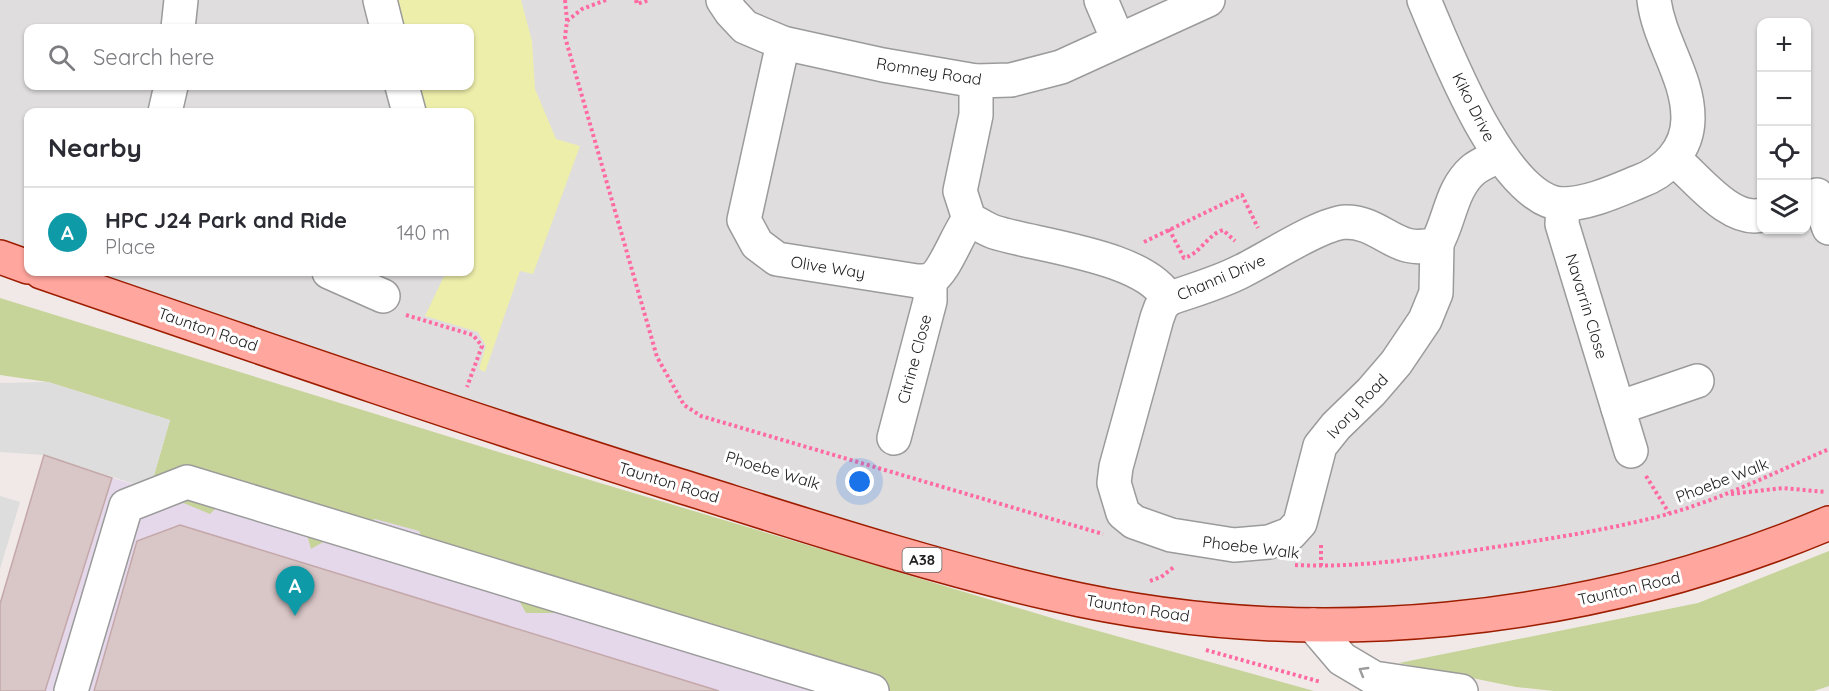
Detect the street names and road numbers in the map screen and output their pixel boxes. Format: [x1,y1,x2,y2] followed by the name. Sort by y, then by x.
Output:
[875,53,983,89] street label: Romney Road
[1448,69,1500,145] street label: Kiko Drive
[1174,249,1268,305] street label: Channi Drive
[789,251,867,283] street label: Olive Way
[1562,251,1612,361] street label: Navarrin Close
[155,303,261,355] street label: Taunton Road
[892,312,936,406] street label: Citrine Close
[1322,369,1392,443] street label: Ivory Road
[723,446,823,494] street label: Phoebe Walk
[1673,453,1771,507] street label: Phoebe Walk
[616,457,722,507] street label: Taunton Road
[1201,531,1301,563] street label: Phoebe Walk
[902,548,942,572] road number: A38
[1576,567,1682,609] street label: Taunton Road
[1085,590,1191,626] street label: Taunton Road

